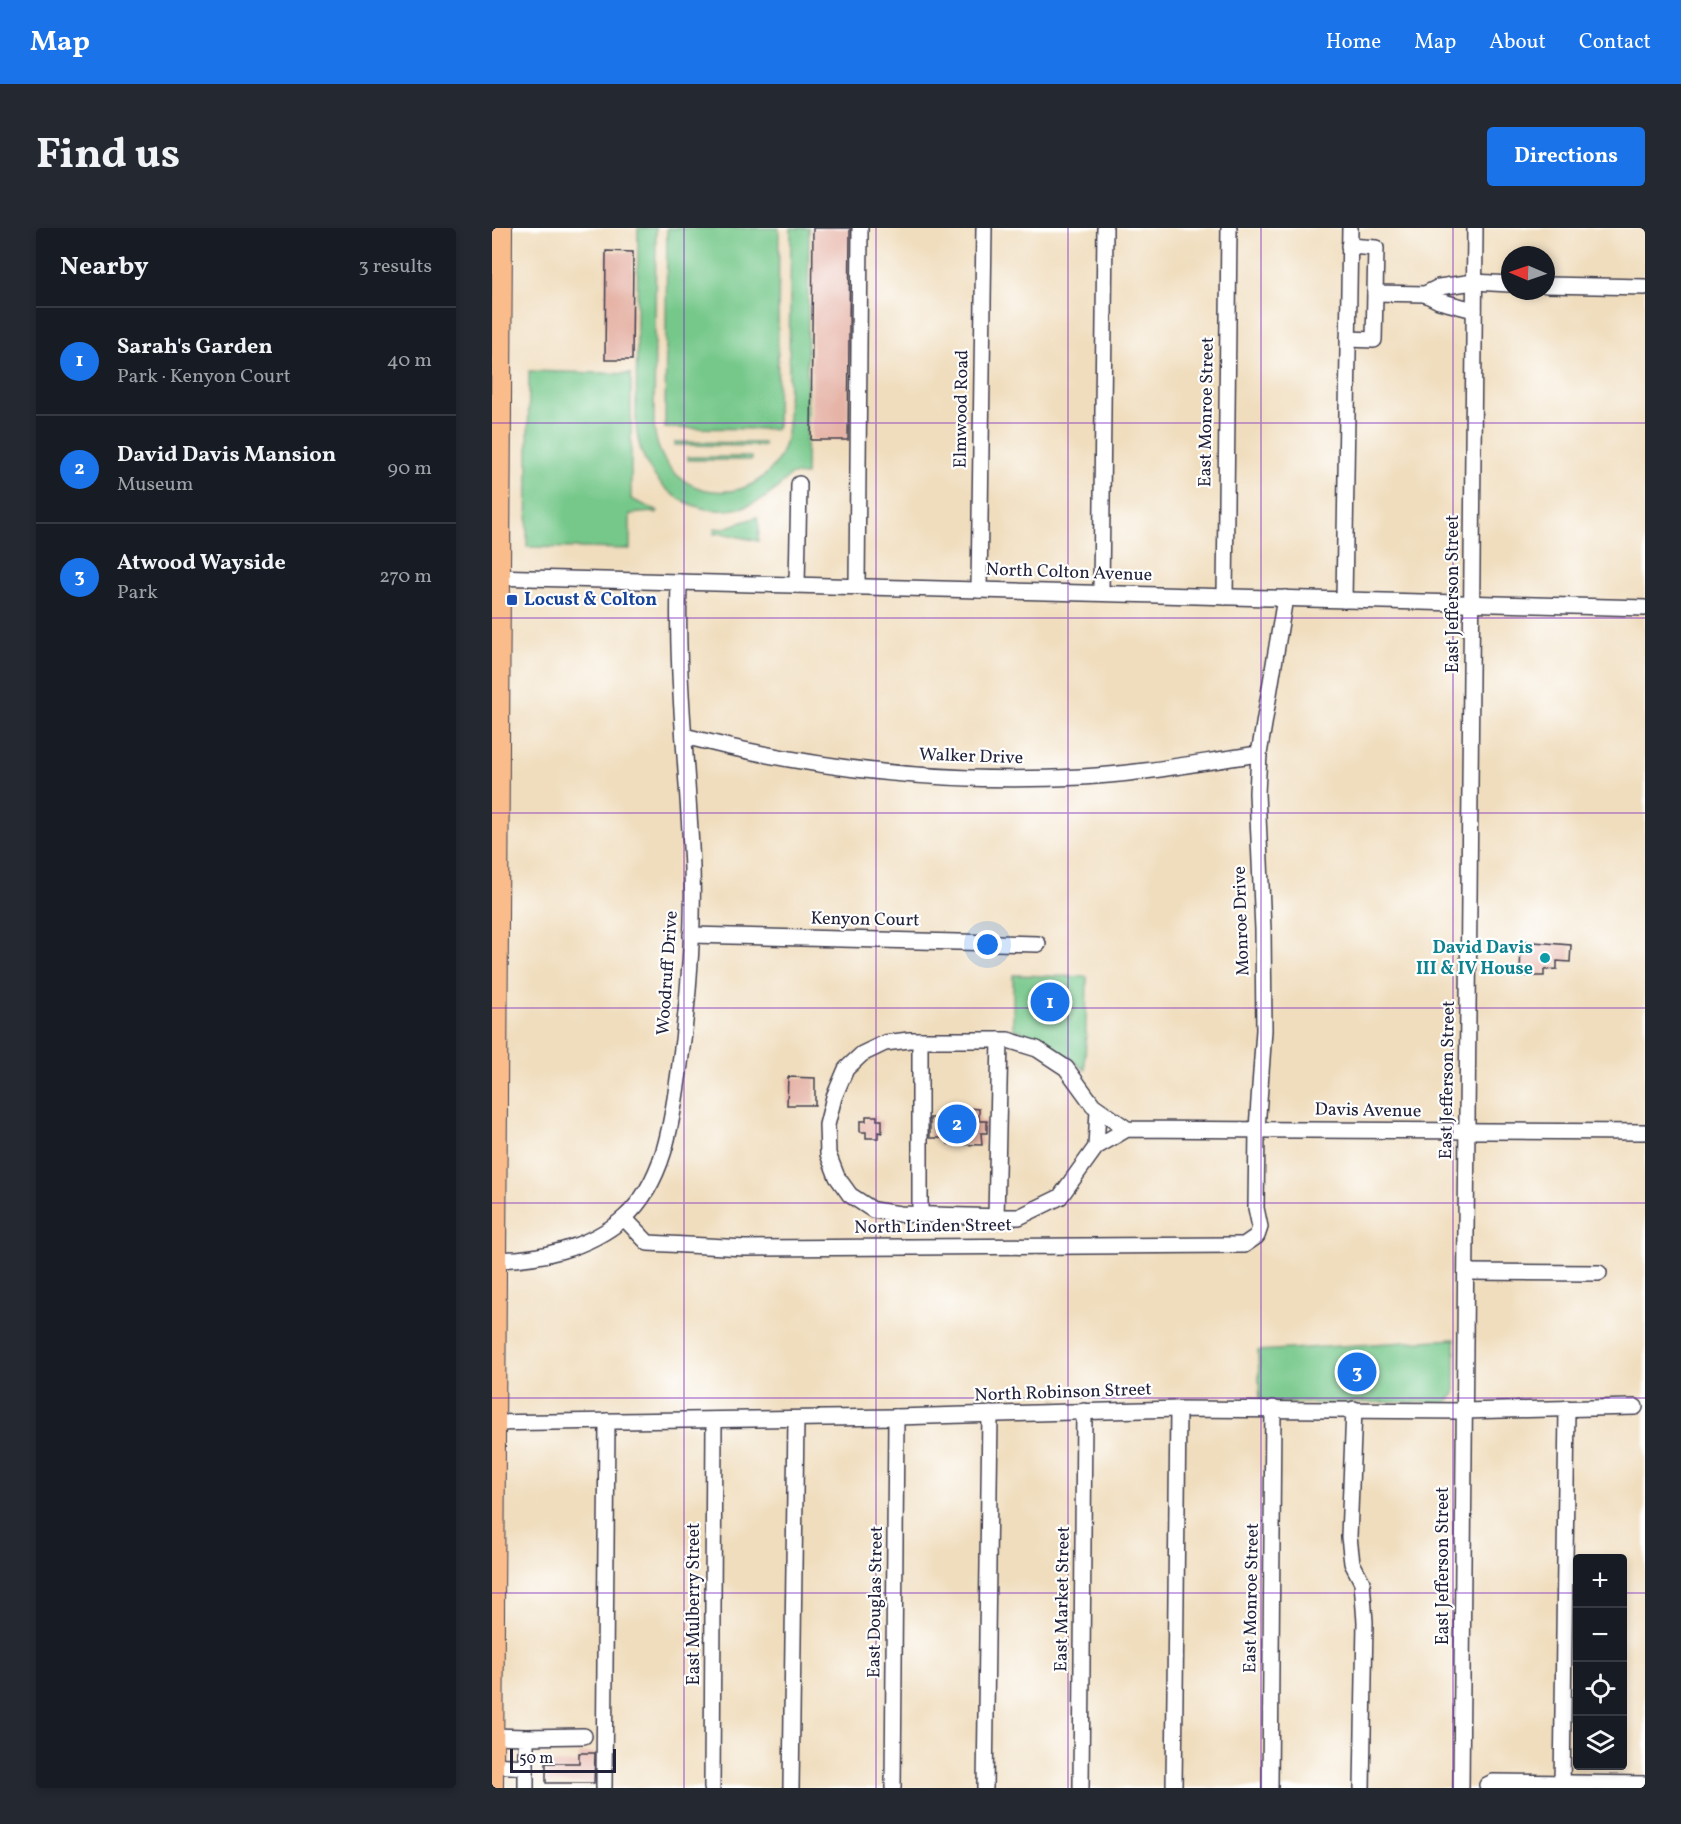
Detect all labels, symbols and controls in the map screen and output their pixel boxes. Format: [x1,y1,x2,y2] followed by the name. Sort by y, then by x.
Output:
[30,23,90,62] text: Map
[1326,28,1381,57] text: Home
[1414,28,1456,57] text: Map
[1489,28,1546,57] text: About
[1579,28,1651,57] text: Contact
[36,127,180,186] text: Find us
[1487,127,1645,186] button: Directions
[1501,246,1555,300] north arrow
[60,249,149,285] text: Nearby
[358,253,432,281] text: 3 results
[117,332,273,363] text: Sarah's Garden
[1193,337,1221,487] street label: East Monroe Street
[75,347,84,375] text: 1
[387,347,432,375] text: 40 m
[948,349,976,469] street label: Elmwood Road
[117,363,291,391] text: Park · Kenyon Court
[117,440,336,471] text: David Davis Mansion
[74,455,85,483] text: 2
[388,455,432,483] text: 90 m
[117,471,194,499] text: Museum
[1441,515,1466,673] street label: East Jefferson Street
[117,548,286,579] text: Atwood Wayside
[985,558,1153,588] street label: North Colton Avenue
[74,563,85,591] text: 3
[379,563,432,591] text: 270 m
[117,579,158,607] text: Park
[524,588,657,613] place label: Locust & Colton
[505,593,519,607] marker: Locust & Colton
[918,743,1024,771] street label: Walker Drive
[1228,866,1256,976] street label: Monroe Drive
[810,907,920,933] street label: Kenyon Court
[651,910,685,1036] street label: Woodruff Drive
[973,930,1002,959] your location
[1416,936,1533,982] place label: David Davis III & IV House
[1538,951,1552,965] marker: David Davis III & IV House
[1030,980,1070,1024] pin: 1
[1434,1000,1462,1160] street label: East Jefferson Street
[1314,1098,1422,1124] street label: Davis Avenue
[938,1102,976,1146] pin: 2
[854,1213,1012,1241] street label: North Linden Street
[1338,1350,1376,1394] pin: 3
[974,1377,1152,1409] street label: North Robinson Street
[1431,1487,1456,1645] street label: East Jefferson Street
[682,1523,707,1685] street label: East Mulberry Street
[1238,1523,1266,1673] street label: East Monroe Street
[862,1526,890,1678] street label: East Douglas Street
[1049,1526,1077,1672] street label: East Market Street
[1573,1554,1627,1770] map controls
[1573,1554,1627,1608] button: +
[1573,1608,1627,1662] button: −
[1573,1662,1627,1716] button: locate
[1573,1716,1627,1770] button: layers
[510,1746,616,1774] scale bar
[519,1748,553,1770] text: 50 m

